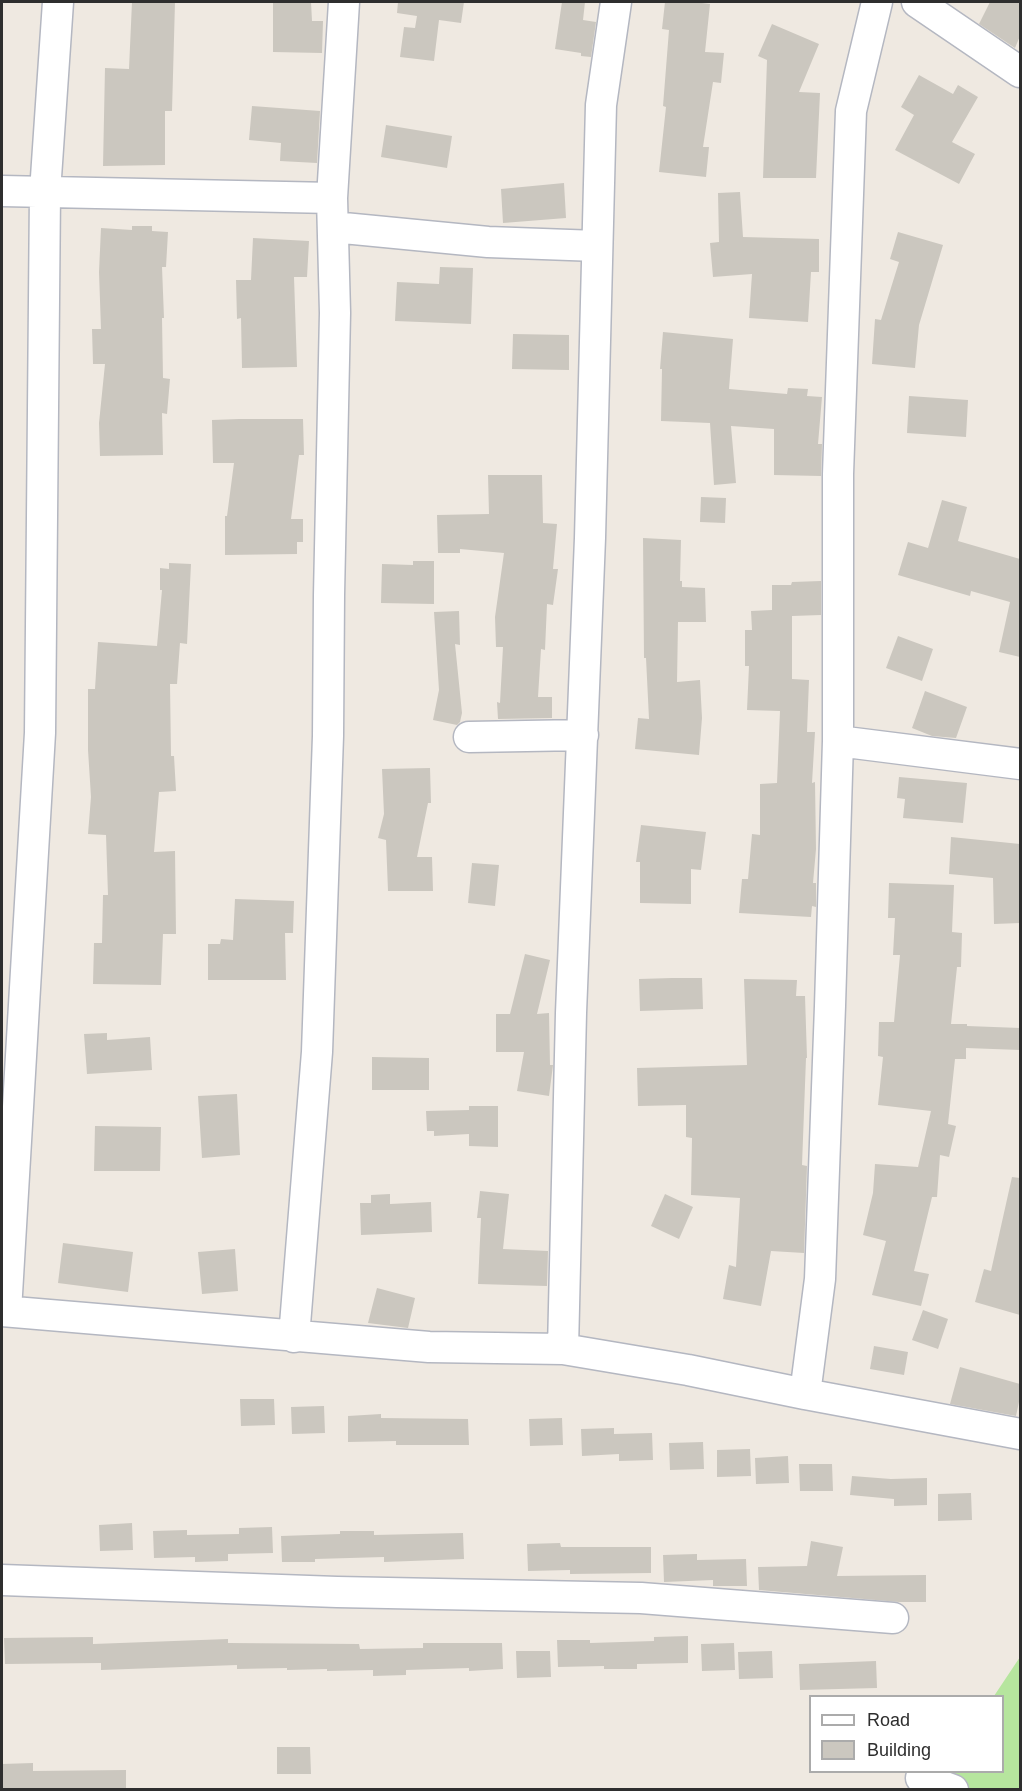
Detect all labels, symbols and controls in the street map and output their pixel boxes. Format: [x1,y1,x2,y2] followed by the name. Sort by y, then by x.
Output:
[809,1695,1004,1773] legend
[867,1710,910,1730] text: Road
[867,1740,931,1760] text: Building

